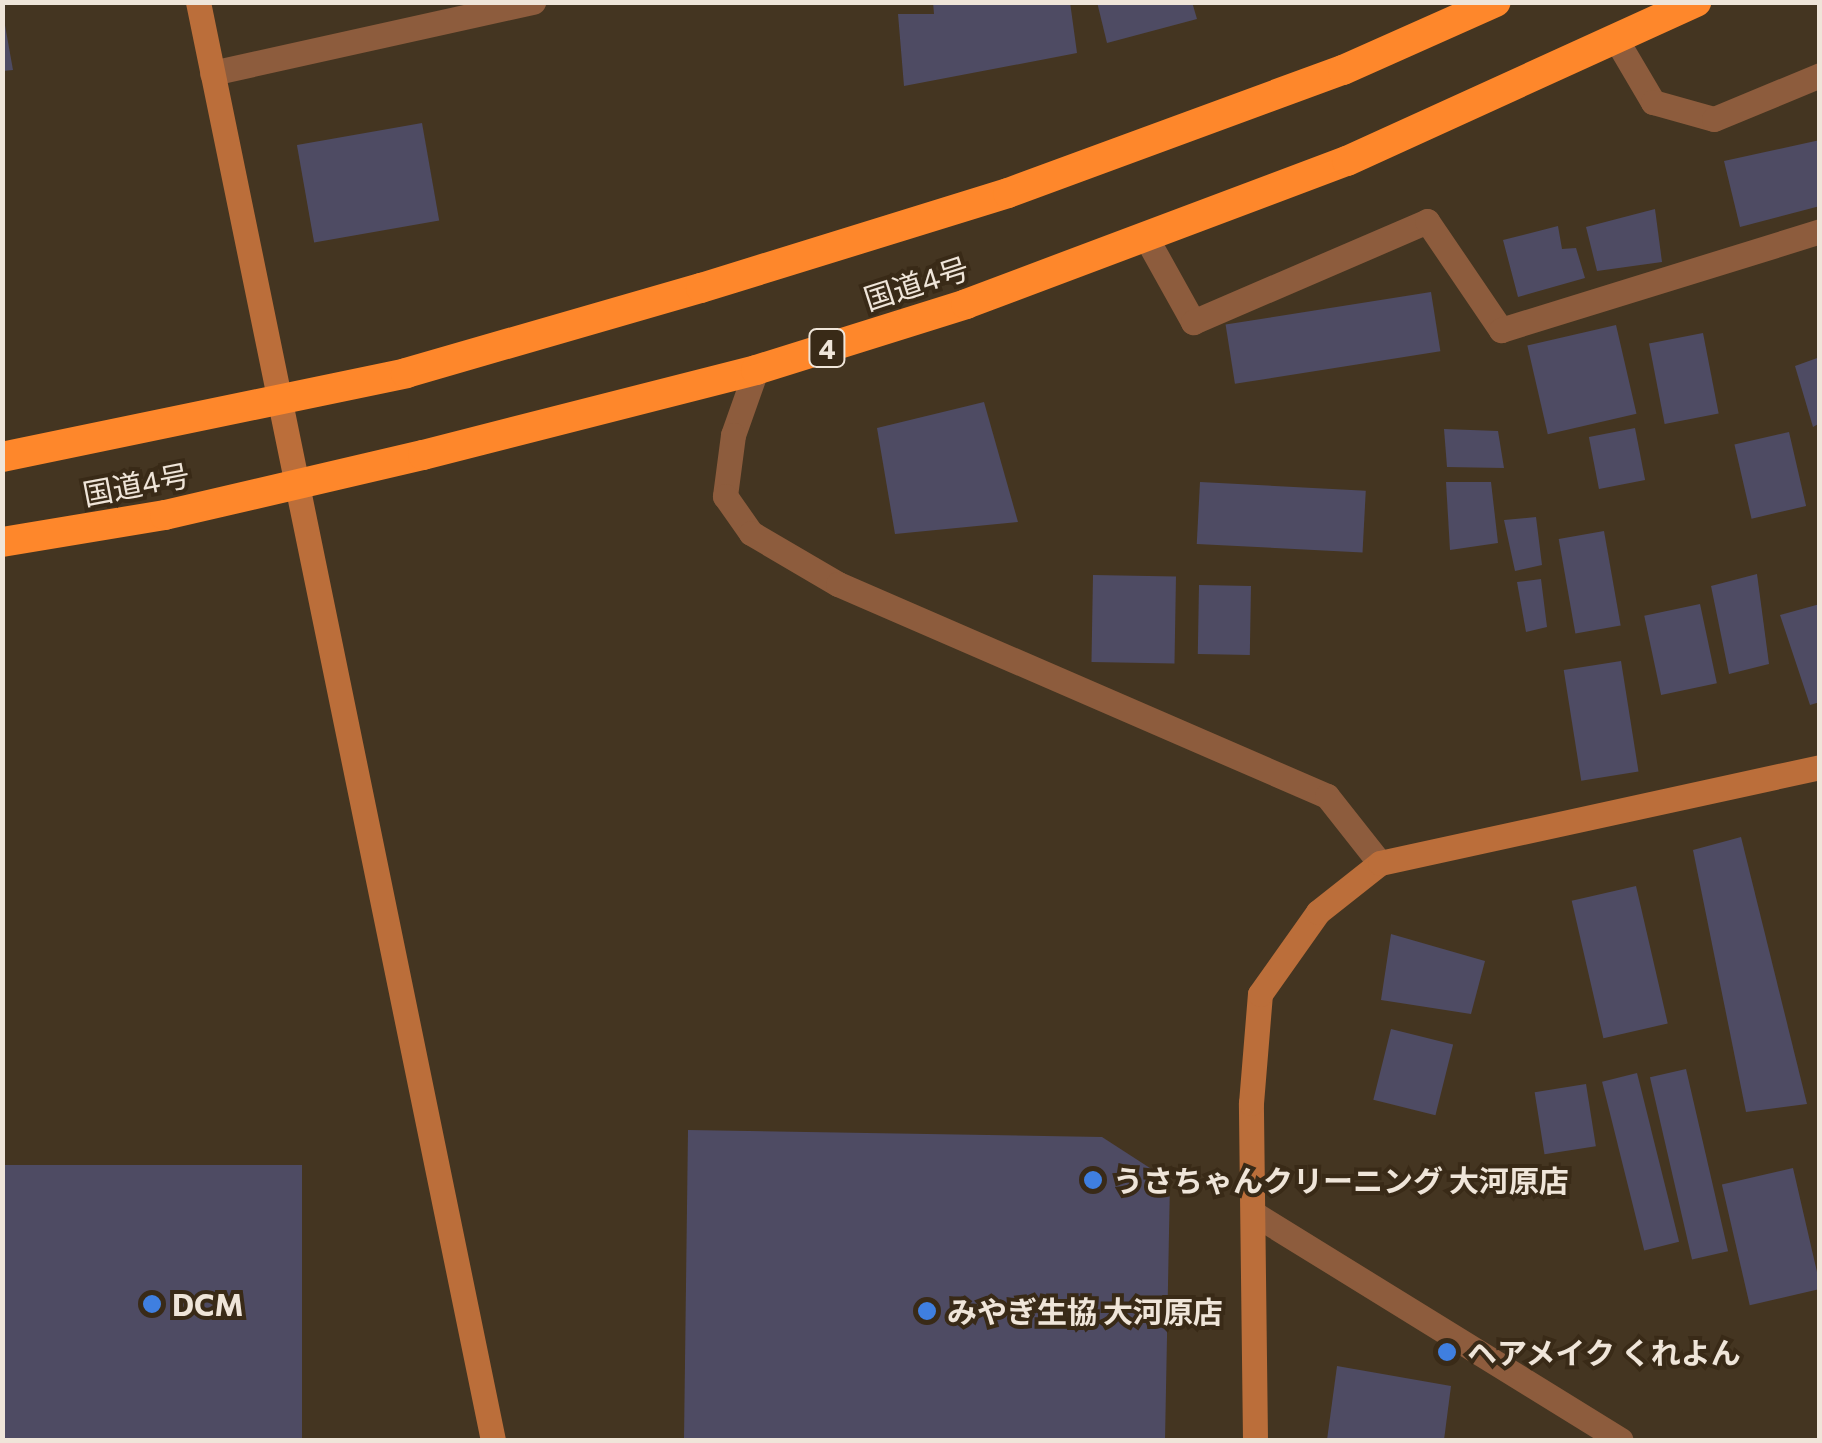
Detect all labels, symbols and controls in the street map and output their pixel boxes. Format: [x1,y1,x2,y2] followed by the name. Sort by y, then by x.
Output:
[859,249,973,317] street label: 国道4号
[807,325,847,371] road number: 4
[80,456,192,512] street label: 国道4号
[1113,1162,1569,1198] place label: うさちゃんクリーニング 大河原店
[1082,1169,1104,1191] marker: うさちゃんクリーニング 大河原店
[172,1286,243,1322] place label: DCM
[141,1293,163,1315] marker: DCM
[947,1293,1223,1329] place label: みやぎ生協 大河原店
[916,1300,938,1322] marker: みやぎ生協 大河原店
[1467,1334,1743,1370] place label: ヘアメイク くれよん
[1436,1341,1458,1363] marker: ヘアメイク くれよん

